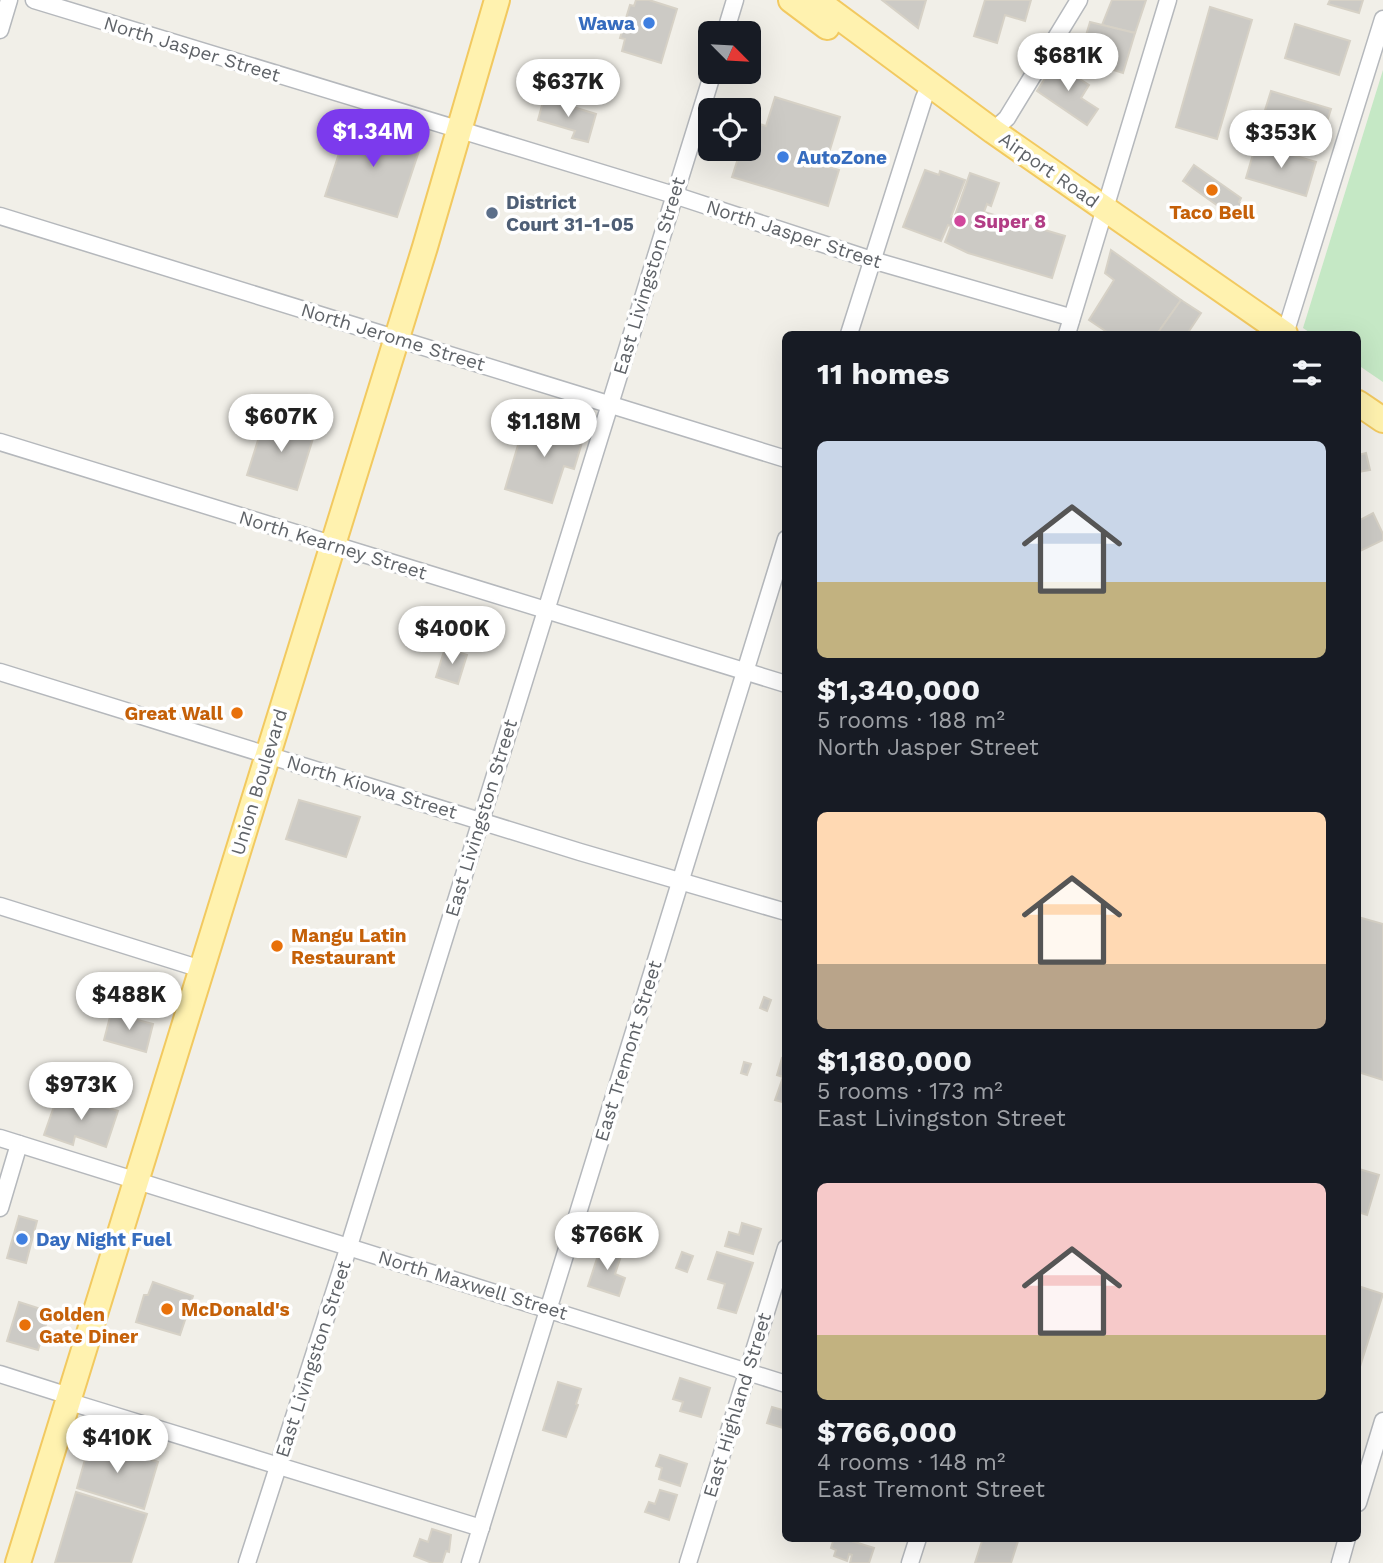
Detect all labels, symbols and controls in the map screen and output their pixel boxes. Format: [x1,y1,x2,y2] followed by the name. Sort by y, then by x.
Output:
[101,11,283,87] street label: North Jasper Street
[578,12,635,35] place label: Wawa
[641,15,657,31] marker: Wawa
[698,21,761,84] north arrow
[698,21,761,161] map controls
[1019,34,1117,93] pin: $681K
[1033,42,1103,69] text: $681K
[519,60,617,119] pin: $637K
[532,68,604,95] text: $637K
[698,98,761,161] button: locate
[316,110,430,169] pin: $1.34M
[1232,110,1330,170] pin: $353K
[333,118,413,145] text: $1.34M
[1245,119,1317,146] text: $353K
[995,127,1103,213] street label: Airport Road
[797,146,887,169] place label: AutoZone
[775,149,791,165] marker: AutoZone
[608,174,690,378] street label: East Livingston Street
[1204,182,1220,198] marker: Taco Bell
[506,191,634,236] place label: District Court 31-1-05
[703,195,885,273] street label: North Jasper Street
[1169,201,1256,224] place label: Taco Bell
[484,205,500,221] marker: District Court 31-1-05
[974,210,1046,233] place label: Super 8
[952,213,968,229] marker: Super 8
[298,298,488,376] street label: North Jerome Street
[1288,354,1326,392] icon: filters
[817,356,950,391] text: 11 homes
[232,394,330,454] pin: $607K
[487,400,601,459] pin: $1.18M
[244,403,318,430] text: $607K
[507,408,581,435] text: $1.18M
[1009,486,1135,612] icon: home
[236,505,430,585] street label: North Kearney Street
[403,606,501,666] pin: $400K
[414,615,490,642] text: $400K
[817,672,980,707] text: $1,340,000
[125,702,224,725] place label: Great Wall
[229,705,245,721] marker: Great Wall
[226,706,292,858] street label: Union Boulevard
[817,707,1005,734] text: 5 rooms · 188 m²
[440,716,522,920] street label: East Livingston Street
[817,734,1039,761] text: North Jasper Street
[284,750,460,824] street label: North Kiowa Street
[1009,857,1135,983] icon: home
[291,924,407,969] place label: Mangu Latin Restaurant
[269,938,285,954] marker: Mangu Latin Restaurant
[589,958,667,1144] street label: East Tremont Street
[80,972,178,1032] pin: $488K
[92,981,166,1008] text: $488K
[817,1043,972,1078] text: $1,180,000
[32,1062,130,1122] pin: $973K
[45,1071,117,1098] text: $973K
[817,1078,1003,1105] text: 5 rooms · 173 m²
[817,1105,1066,1132] text: East Livingston Street
[558,1212,656,1272] pin: $766K
[571,1221,643,1248] text: $766K
[36,1228,172,1251] place label: Day Night Fuel
[1009,1228,1135,1354] icon: home
[14,1231,30,1247] marker: Day Night Fuel
[376,1245,570,1325] street label: North Maxwell Street
[270,1258,356,1460] street label: East Livingston Street
[181,1298,290,1321] place label: McDonald's
[159,1301,175,1317] marker: McDonald's
[39,1303,139,1348] place label: Golden Gate Diner
[698,1310,776,1500] street label: East Highland Street
[17,1317,33,1333] marker: Golden Gate Diner
[817,1414,957,1449] text: $766,000
[68,1416,166,1475] pin: $410K
[82,1424,152,1451] text: $410K
[817,1449,1005,1476] text: 4 rooms · 148 m²
[817,1476,1045,1503] text: East Tremont Street

